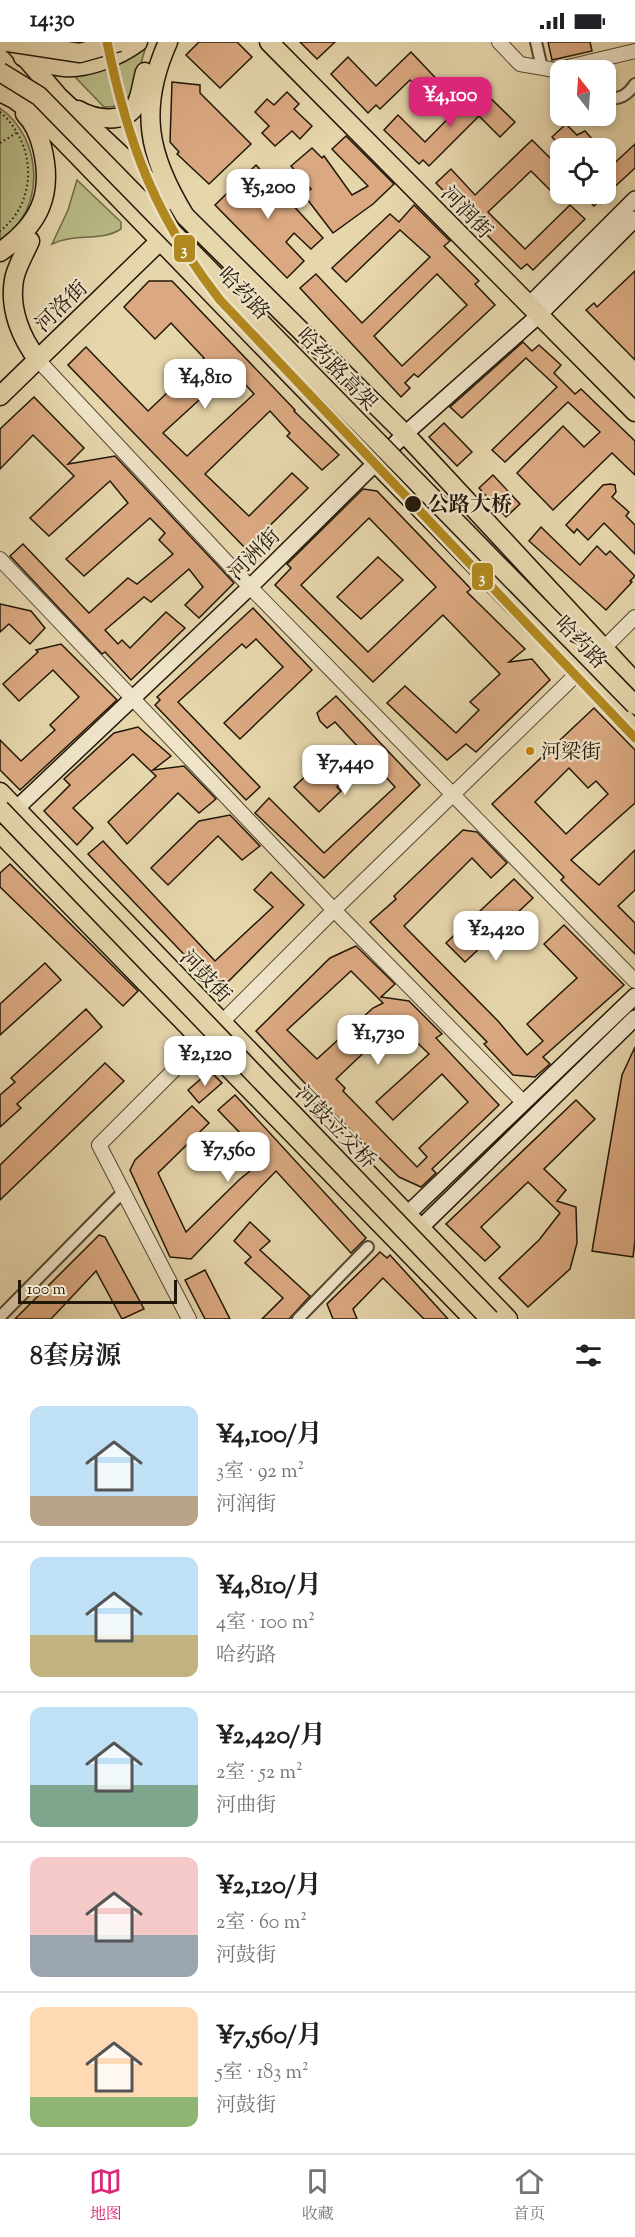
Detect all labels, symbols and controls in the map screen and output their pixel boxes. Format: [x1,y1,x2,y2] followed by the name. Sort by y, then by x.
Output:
[30,5,75,37] text: 14:30
[550,60,616,126] north arrow
[550,60,616,204] map controls
[401,77,499,128] pin: ¥4,100
[423,82,477,111] text: ¥4,100
[550,138,616,204] button: locate
[219,169,317,220] pin: ¥5,200
[240,174,296,203] text: ¥5,200
[433,180,498,246] street label: 河润街
[173,234,196,263] line badge: 3
[181,240,188,263] text: 3
[210,261,275,327] street label: 哈药路
[29,275,95,340] street label: 河洛街
[288,322,383,419] street label: 哈药路高架
[156,359,254,410] pin: ¥4,810
[178,364,232,393] text: ¥4,810
[428,491,512,521] place label: 公路大桥
[403,494,423,514] marker: 公路大桥
[223,523,288,588] street label: 河洲街
[471,562,494,591] line badge: 3
[479,568,486,591] text: 3
[547,610,612,676] street label: 哈药路
[541,739,601,768] place label: 河梁街
[296,745,394,796] pin: ¥7,440
[524,745,536,757] marker: 河梁街
[316,750,374,779] text: ¥7,440
[447,911,545,962] pin: ¥2,420
[467,916,525,945] text: ¥2,420
[172,944,237,1010] street label: 河鼓街
[329,1015,427,1066] pin: ¥1,730
[351,1020,405,1049] text: ¥1,730
[156,1036,254,1087] pin: ¥2,120
[178,1041,232,1070] text: ¥2,120
[287,1080,382,1177] street label: 河鼓立交桥
[179,1132,277,1183] pin: ¥7,560
[201,1137,255,1166] text: ¥7,560
[18,1277,177,1304] scale bar
[27,1279,66,1302] text: 100 m
[30,1339,121,1376] text: 8套房源
[572,1339,605,1372] icon: filters
[216,1417,322,1454] text: ¥4,100/月
[78,1430,150,1502] icon: home
[216,1458,304,1487] text: 3室 · 92 m²
[216,1491,276,1520] text: 河润街
[216,1568,322,1605] text: ¥4,810/月
[78,1581,150,1653] icon: home
[216,1609,315,1638] text: 4室 · 100 m²
[216,1642,276,1671] text: 哈药路
[216,1718,326,1755] text: ¥2,420/月
[78,1731,150,1803] icon: home
[216,1759,303,1788] text: 2室 · 52 m²
[216,1792,276,1821] text: 河曲街
[216,1868,321,1905] text: ¥2,120/月
[78,1881,150,1953] icon: home
[216,1909,307,1938] text: 2室 · 60 m²
[216,1942,276,1971] text: 河鼓街
[216,2018,323,2055] text: ¥7,560/月
[78,2031,150,2103] icon: home
[216,2059,309,2088] text: 5室 · 183 m²
[216,2092,276,2121] text: 河鼓街
[89,2165,122,2227] tab: 地图
[301,2165,334,2227] tab: 收藏
[513,2165,546,2227] tab: 首页

